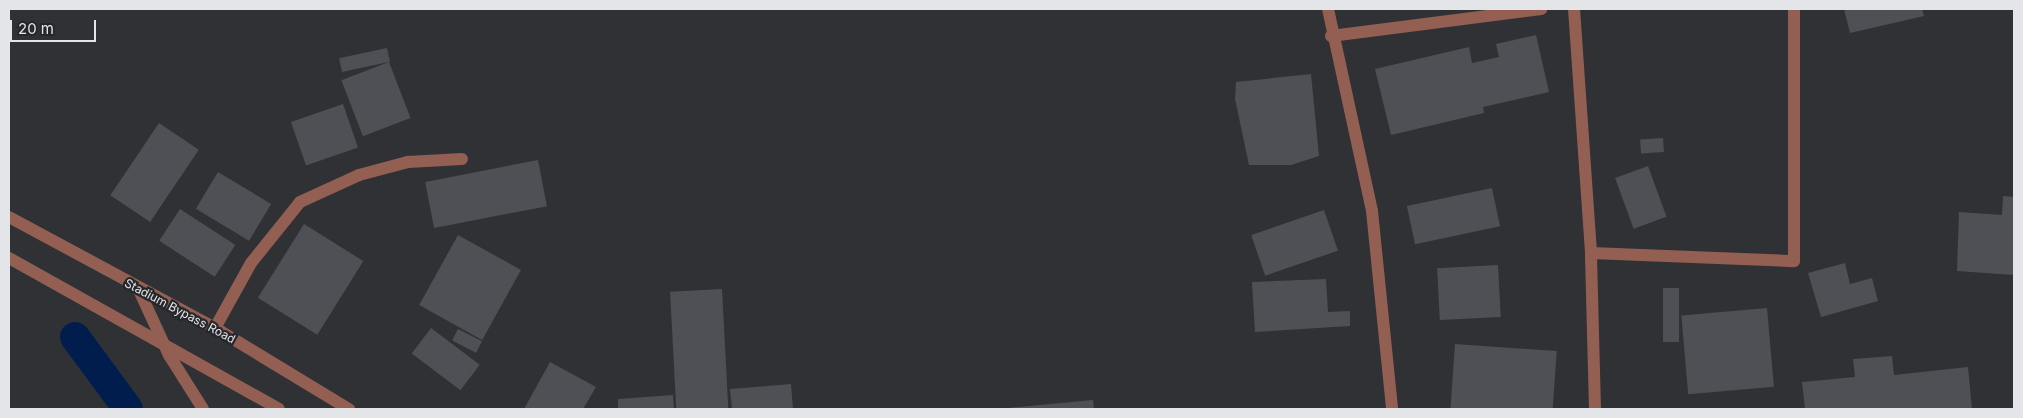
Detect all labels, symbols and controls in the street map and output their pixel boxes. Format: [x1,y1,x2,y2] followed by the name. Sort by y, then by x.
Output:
[12,10,99,42] scale bar
[18,19,54,38] text: 20 m
[122,276,238,346] street label: Stadium Bypass Road

